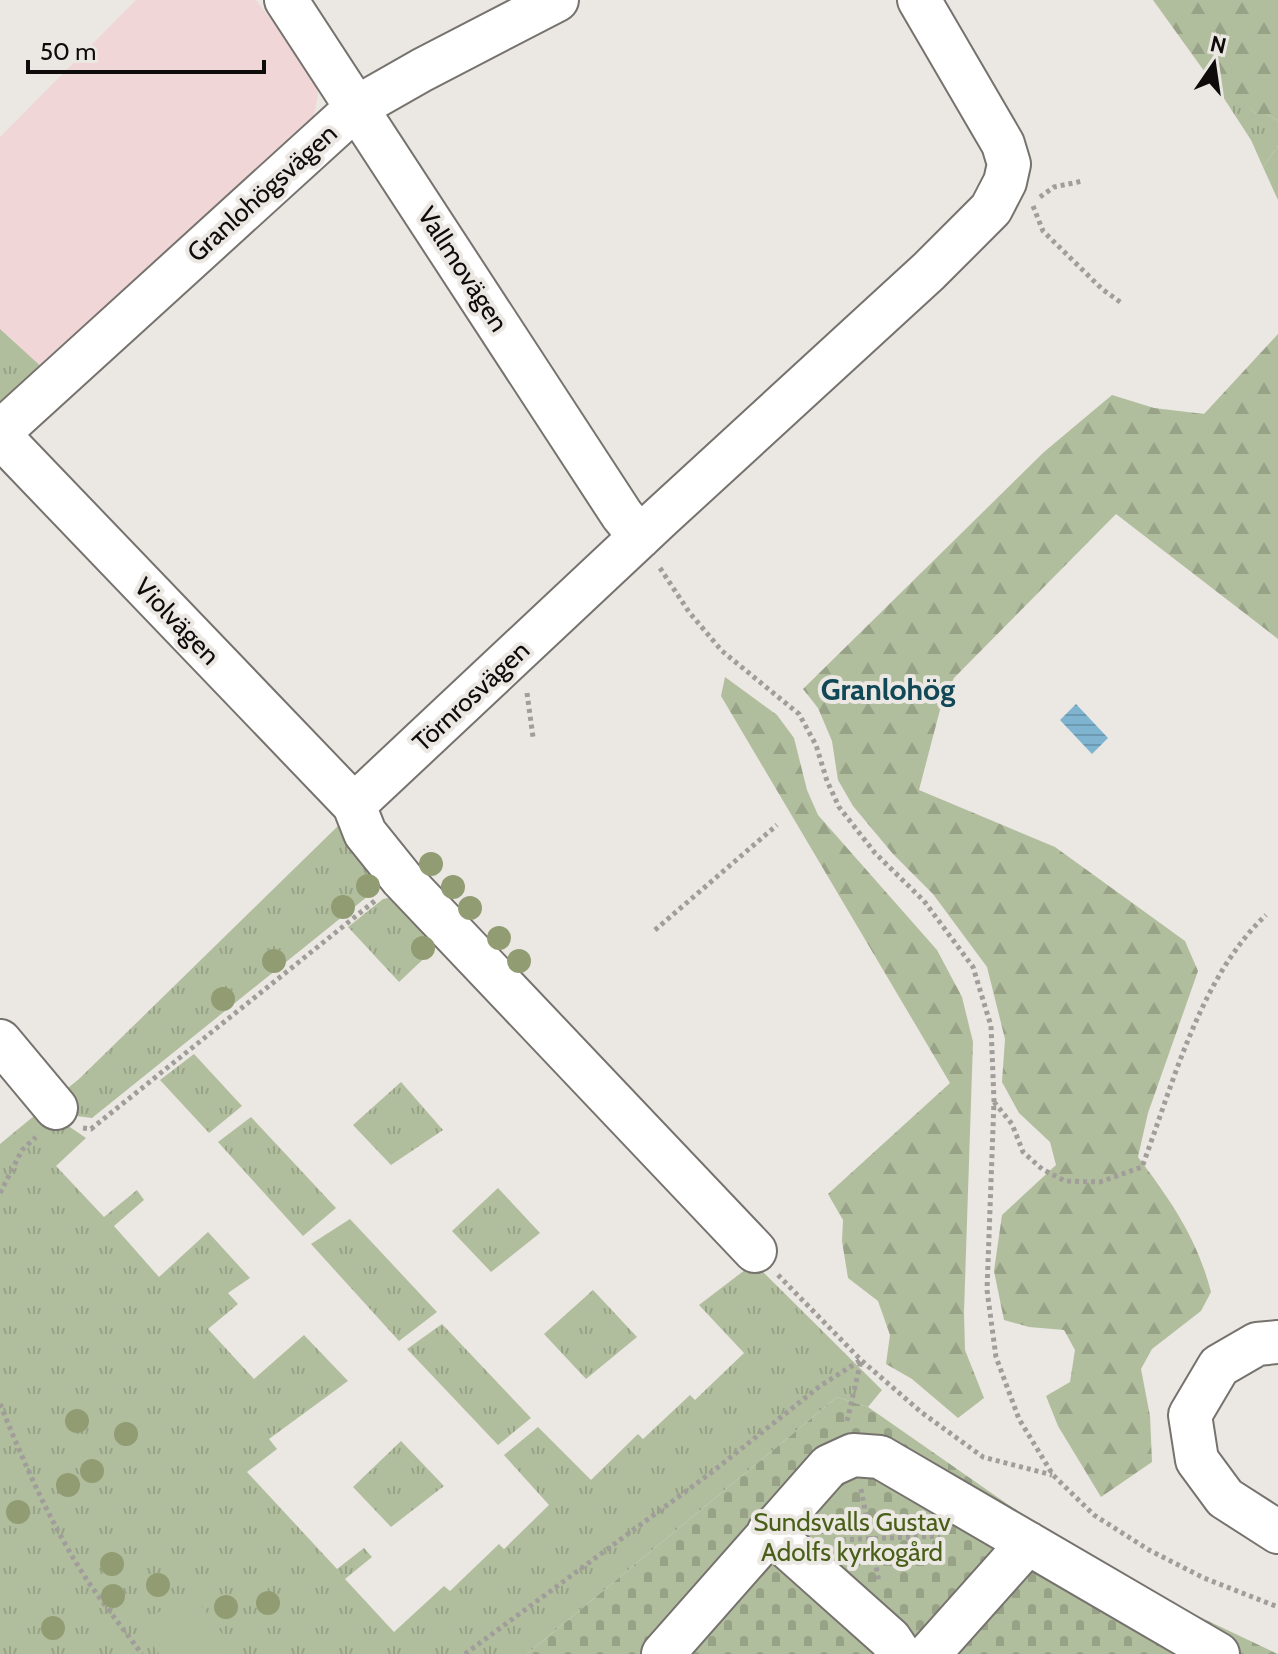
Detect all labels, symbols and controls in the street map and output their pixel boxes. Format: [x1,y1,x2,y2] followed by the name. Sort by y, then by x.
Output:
[28,24,264,74] scale bar
[1174,24,1254,104] north arrow
[1208,30,1229,60] text: N
[40,37,96,66] text: 50 m
[180,117,344,269] street label: Granlohögsvägen
[411,201,515,337] street label: Vallmovägen
[128,571,226,671] street label: Violvägen
[406,634,536,758] street label: Törnrosvägen
[821,671,955,708] district label: Granlohög
[753,1506,951,1568] park label: Sundsvalls Gustav Adolfs kyrkogård

